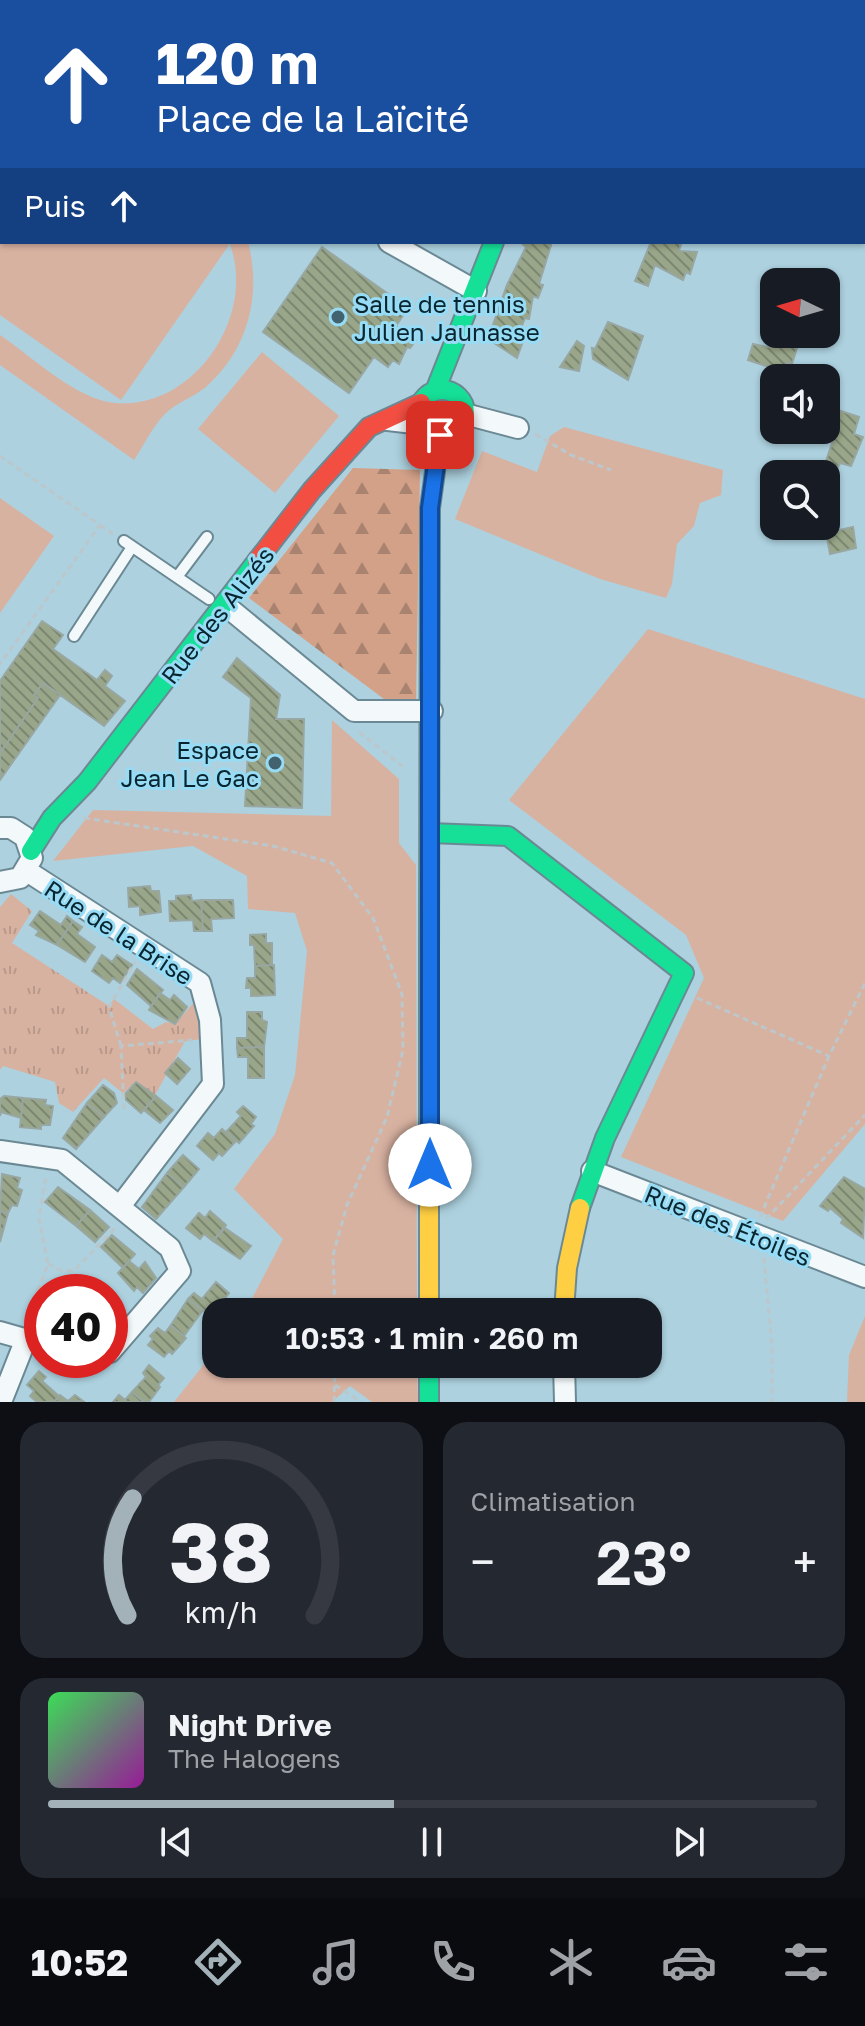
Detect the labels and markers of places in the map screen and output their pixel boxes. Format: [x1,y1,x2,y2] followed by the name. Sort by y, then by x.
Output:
[354,289,540,346] place label: Salle de tennis Julien Jaunasse
[329,308,347,326] marker: Salle de tennis Julien Jaunasse
[406,401,474,469] pin
[121,735,259,792] place label: Espace Jean Le Gac
[266,754,284,772] marker: Espace Jean Le Gac

